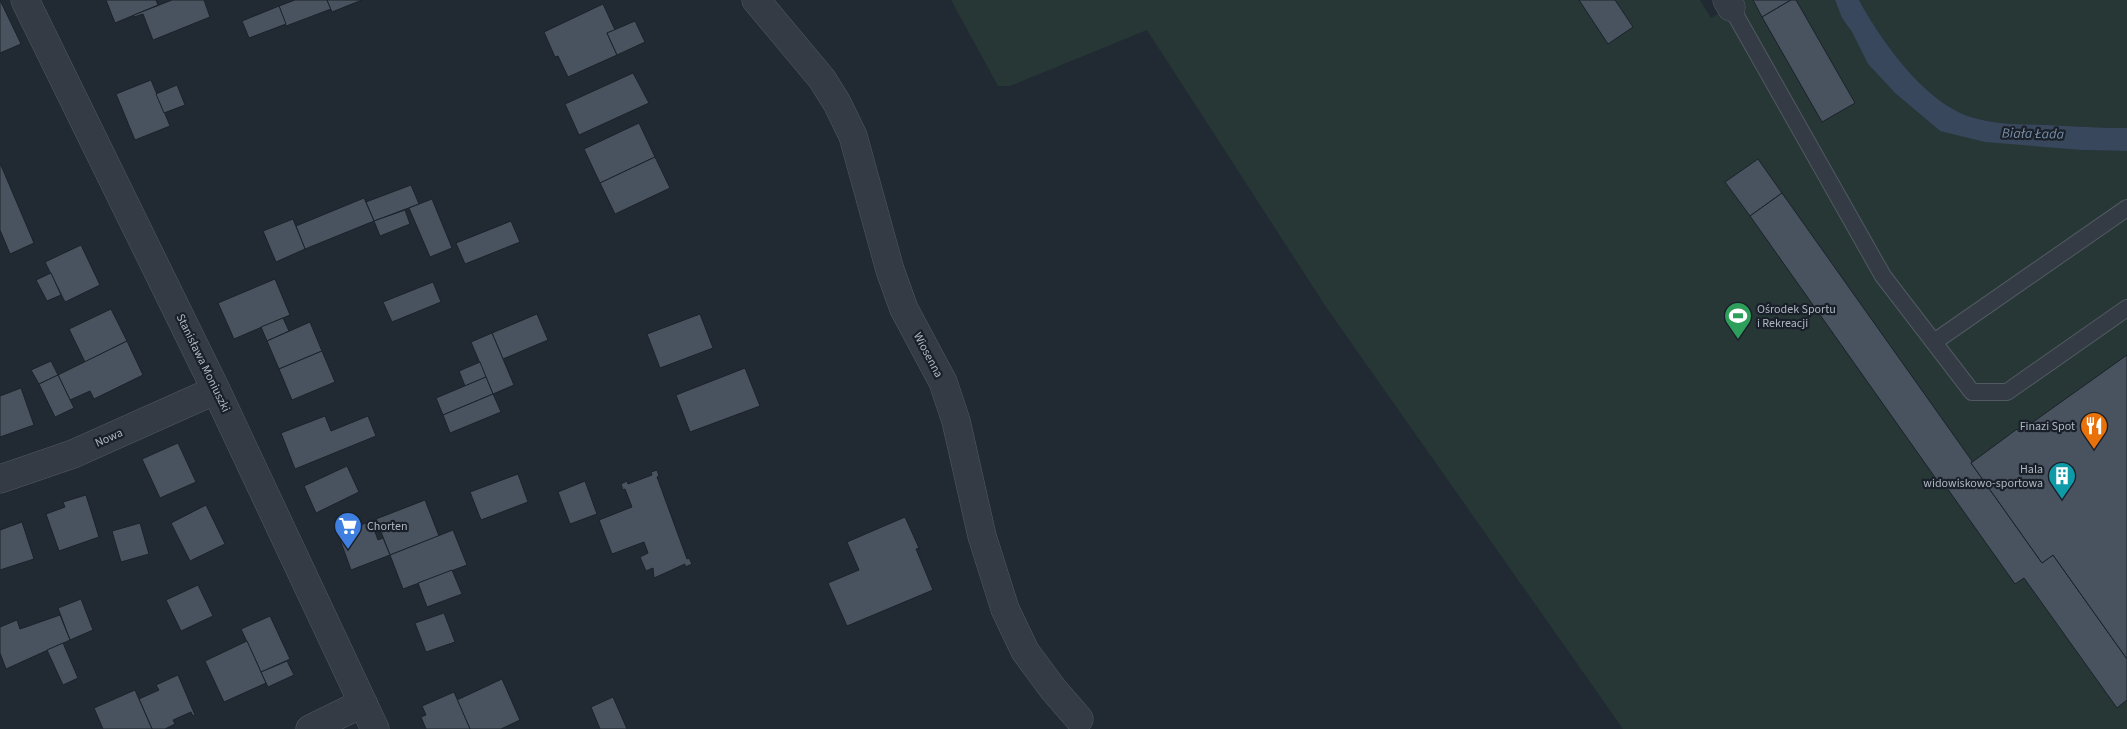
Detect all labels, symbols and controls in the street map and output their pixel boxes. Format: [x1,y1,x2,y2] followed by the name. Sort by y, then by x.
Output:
[2002,123,2065,145] water label: Biała Łada
[1723,301,1753,340] sports icon: Ośrodek Sportu i Rekreacji
[1757,301,1836,332] place label: Ośrodek Sportu i Rekreacji
[172,311,234,415] street label: Stanisława Moniuszki
[909,329,947,381] street label: Wiosenna
[2079,411,2109,450] restaurant icon: Finazi Spot
[2020,418,2075,435] place label: Finazi Spot
[92,424,126,452] street label: Nowa
[1923,461,2043,492] place label: Hala widowiskowo-sportowa
[2047,461,2077,500] building icon: Hala widowiskowo-sportowa
[333,511,363,550] supermarket icon: Chorten
[367,518,407,535] place label: Chorten

